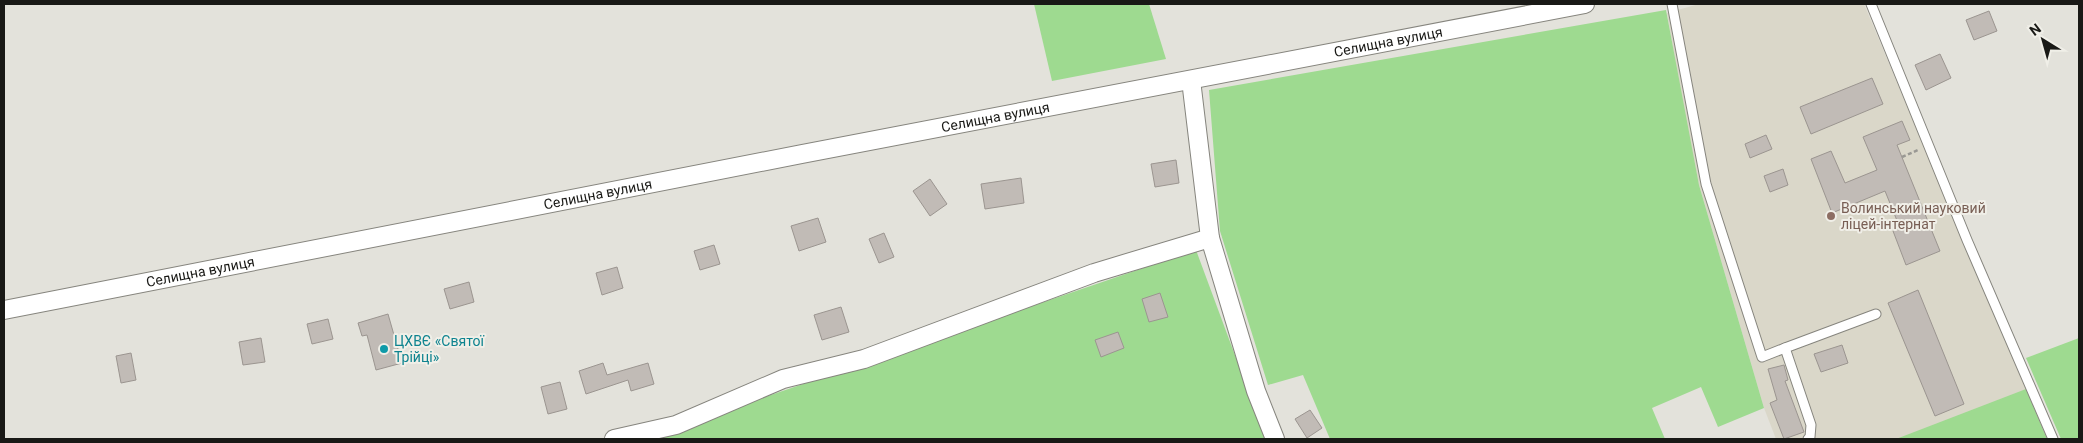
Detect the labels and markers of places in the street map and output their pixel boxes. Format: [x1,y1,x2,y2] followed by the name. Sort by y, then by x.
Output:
[1841,200,1986,232] place label: Волинський науковий ліцей-інтернат
[1825,210,1837,222] marker: Волинський науковий ліцей-інтернат
[394,333,485,365] place label: ЦХВЄ «Святої Трійці»
[378,343,390,355] marker: ЦХВЄ «Святої Трійці»

